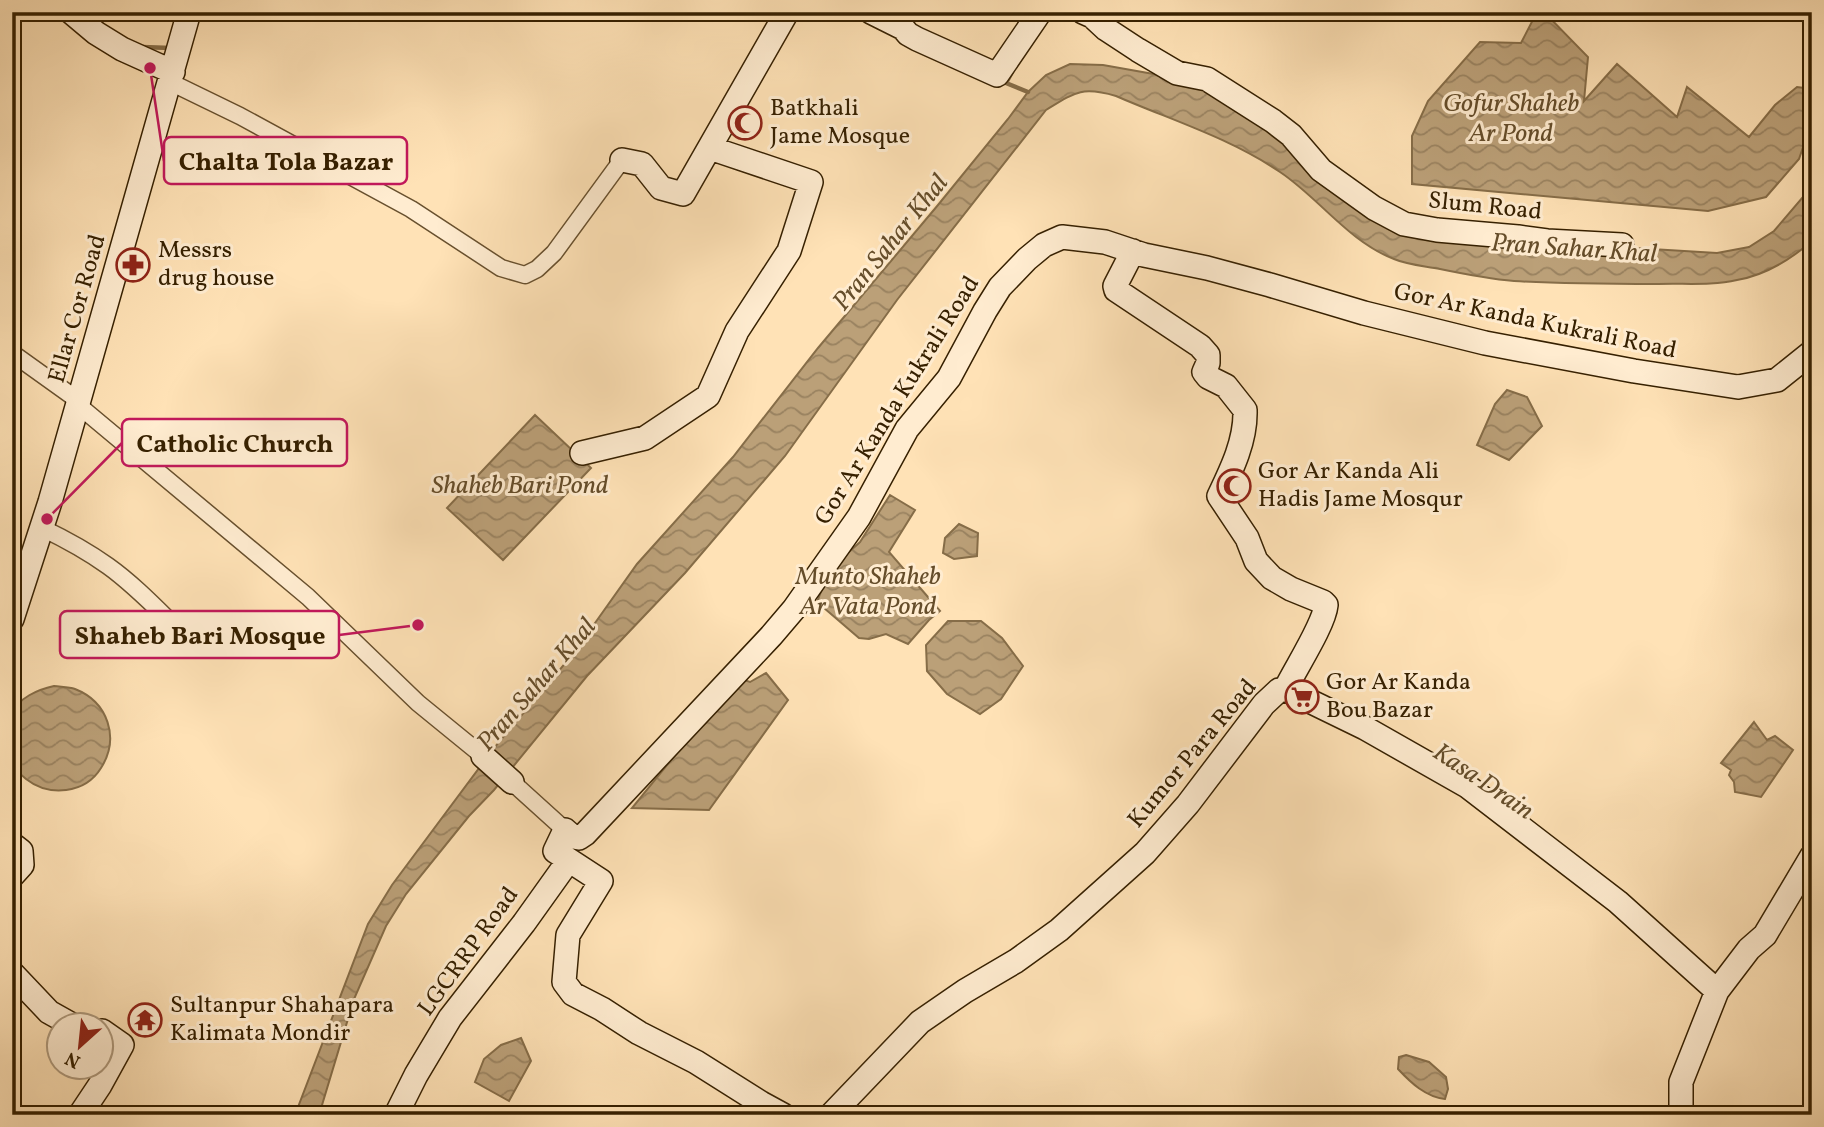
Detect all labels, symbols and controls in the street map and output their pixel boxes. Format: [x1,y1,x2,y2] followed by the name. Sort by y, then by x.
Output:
[1443,86,1580,152] water label: Gofur Shaheb Ar Pond
[770,92,910,154] place label: Batkhali Jame Mosque
[726,104,764,142] mosque icon: Batkhali Jame Mosque
[164,137,407,184] callout: Chalta Tola Bazar
[179,145,393,181] text: Chalta Tola Bazar
[825,167,958,319] water label: Pran Sahar Khal
[1426,184,1544,230] street label: Slum Road
[1490,225,1659,273] water label: Pran Sahar Khal
[41,231,115,387] street label: Ellar Cor Road
[158,234,274,296] place label: Messrs drug house
[114,246,152,284] pharmacy icon: Messrs drug house
[807,270,989,532] street label: Gor Ar Kanda Kukrali Road
[1391,275,1679,369] street label: Gor Ar Kanda Kukrali Road
[122,419,347,466] callout: Catholic Church
[137,427,333,463] text: Catholic Church
[1258,455,1463,517] place label: Gor Ar Kanda Ali Hadis Jame Mosqur
[1215,467,1253,505] mosque icon: Gor Ar Kanda Ali Hadis Jame Mosqur
[431,468,609,504] water label: Shaheb Bari Pond
[794,559,941,625] water label: Munto Shaheb Ar Vata Pond
[469,610,605,760] water label: Pran Sahar Khal
[60,611,339,658] callout: Shaheb Bari Mosque
[75,619,325,655] text: Shaheb Bari Mosque
[1326,666,1471,728] place label: Gor Ar Kanda Bou Bazar
[1120,672,1266,836] street label: Kumor Para Road
[1283,678,1321,716] supermarket icon: Gor Ar Kanda Bou Bazar
[1425,735,1541,829] water label: Kasa Drain
[410,880,528,1024] street label: LGCRRP Road
[170,989,394,1051] place label: Sultanpur Shahapara Kalimata Mondir
[126,1001,164,1039] temple icon: Sultanpur Shahapara Kalimata Mondir
[46,1012,116,1082] north arrow
[61,1045,85,1074] text: N

